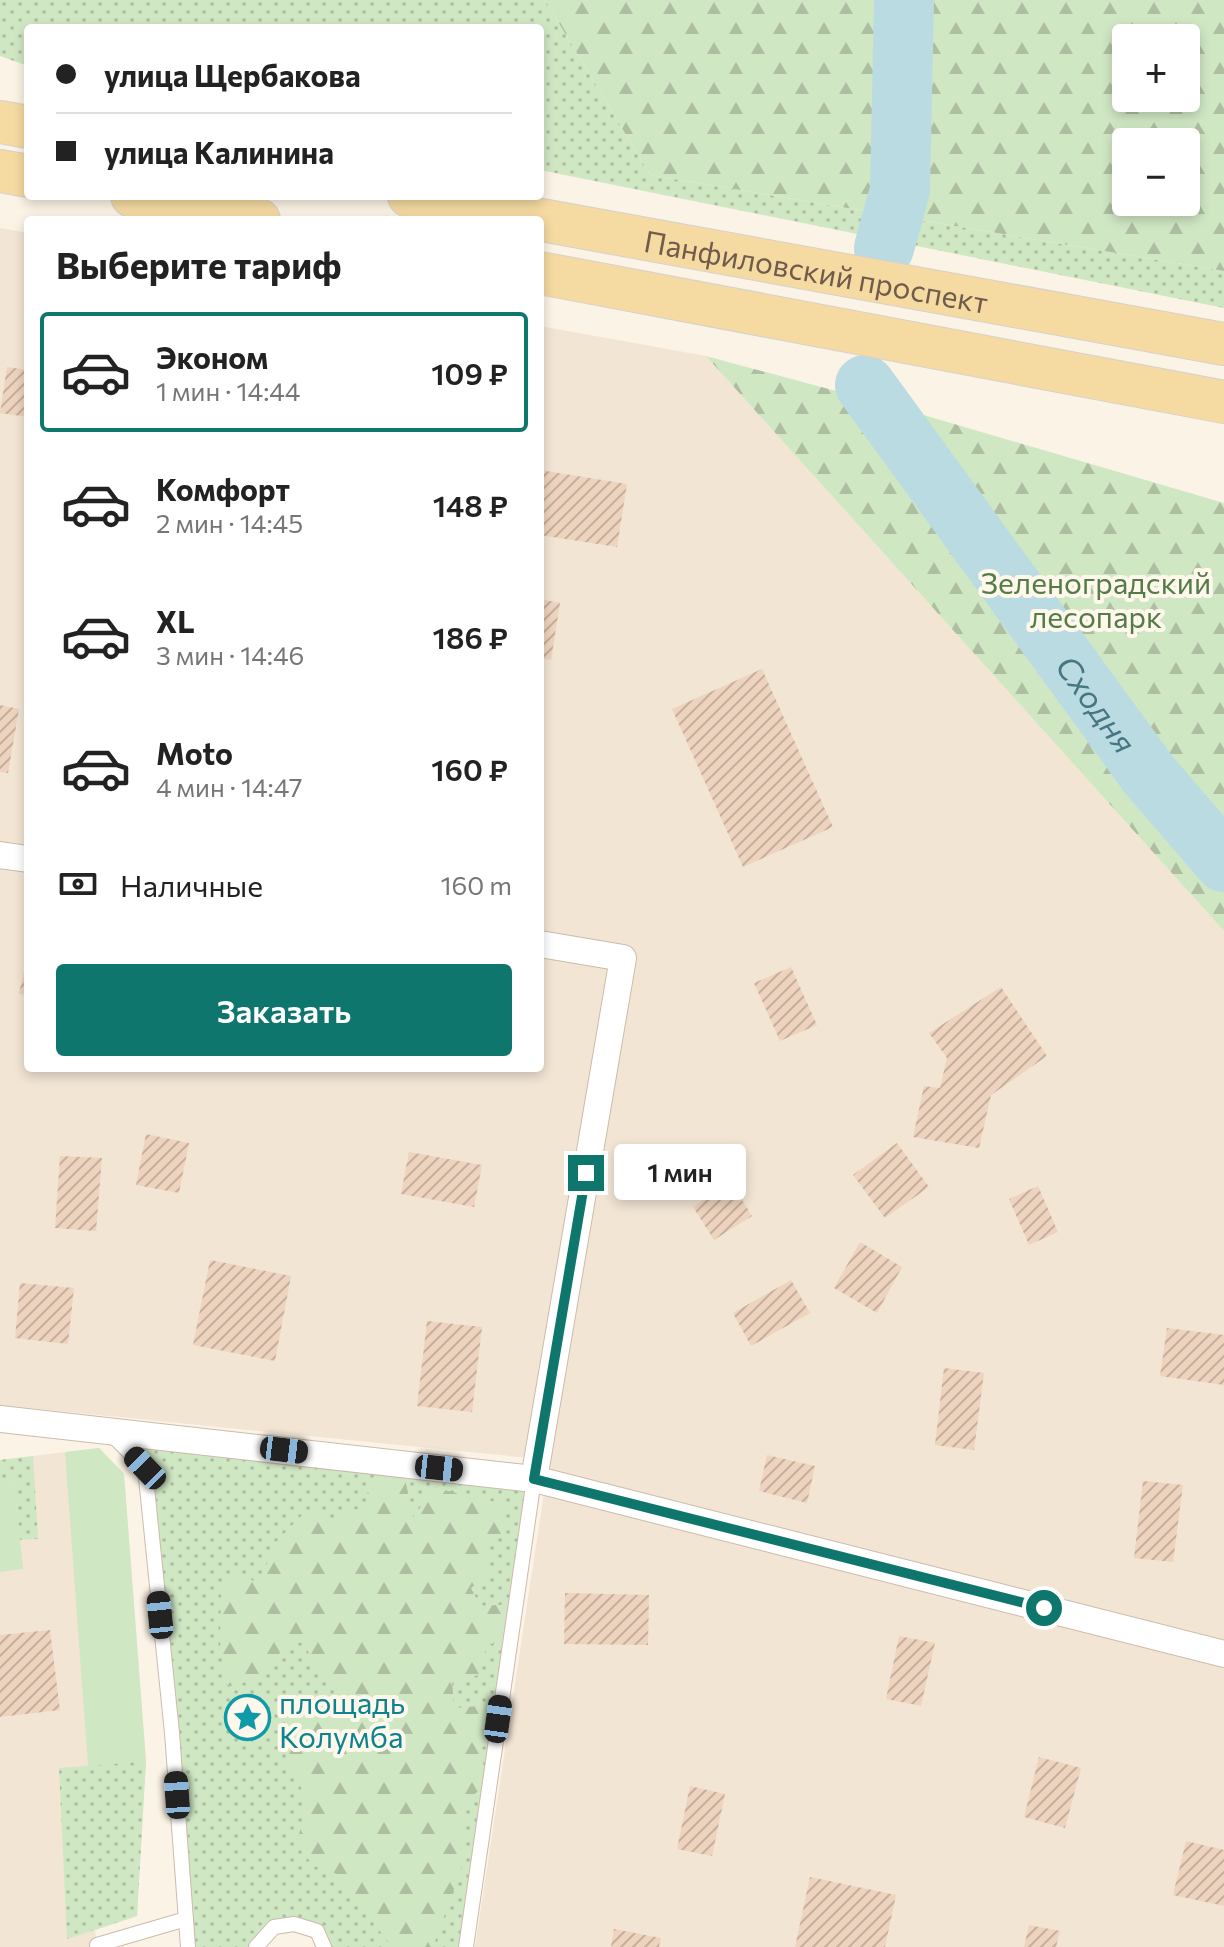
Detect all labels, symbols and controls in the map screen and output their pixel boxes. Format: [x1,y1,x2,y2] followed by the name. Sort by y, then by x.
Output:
[1112,24,1200,216] map controls
[1112,24,1200,112] button: +
[104,56,361,93] text: улица Щербакова
[1112,128,1200,216] button: −
[104,133,334,170] text: улица Калинина
[641,221,991,319] street label: Панфиловский проспект
[56,242,341,286] text: Выберите тариф
[60,336,132,408] icon: car
[156,338,268,375] text: Эконом
[431,354,508,391] text: 109 ₽
[156,375,300,406] text: 1 мин · 14:44
[60,468,132,540] icon: car
[156,470,290,507] text: Комфорт
[433,486,508,523] text: 148 ₽
[156,507,303,538] text: 2 мин · 14:45
[981,563,1211,634] park label: Зеленоградский лесопарк
[60,600,132,672] icon: car
[156,602,195,639] text: XL
[433,618,508,655] text: 186 ₽
[156,639,304,670] text: 3 мин · 14:46
[1048,647,1146,760] water label: Сходня
[60,732,132,804] icon: car
[156,734,233,771] text: Moto
[431,750,508,787] text: 160 ₽
[156,771,303,802] text: 4 мин · 14:47
[56,862,100,906] icon: cash
[120,866,263,903] text: Наличные
[440,869,512,900] text: 160 m
[56,964,512,1056] button: Заказать
[614,1145,746,1201] callout: 1 мин
[568,1155,604,1191] route end
[647,1156,713,1187] text: 1 мин
[259,1435,309,1465] car
[120,1442,170,1494] car
[414,1454,464,1482] car
[146,1590,174,1640] car
[1026,1590,1062,1626] route start
[279,1683,405,1754] place label: площадь Колумба
[224,1694,272,1742] place icon: площадь Колумба
[483,1694,513,1744] car
[163,1770,191,1820] car

